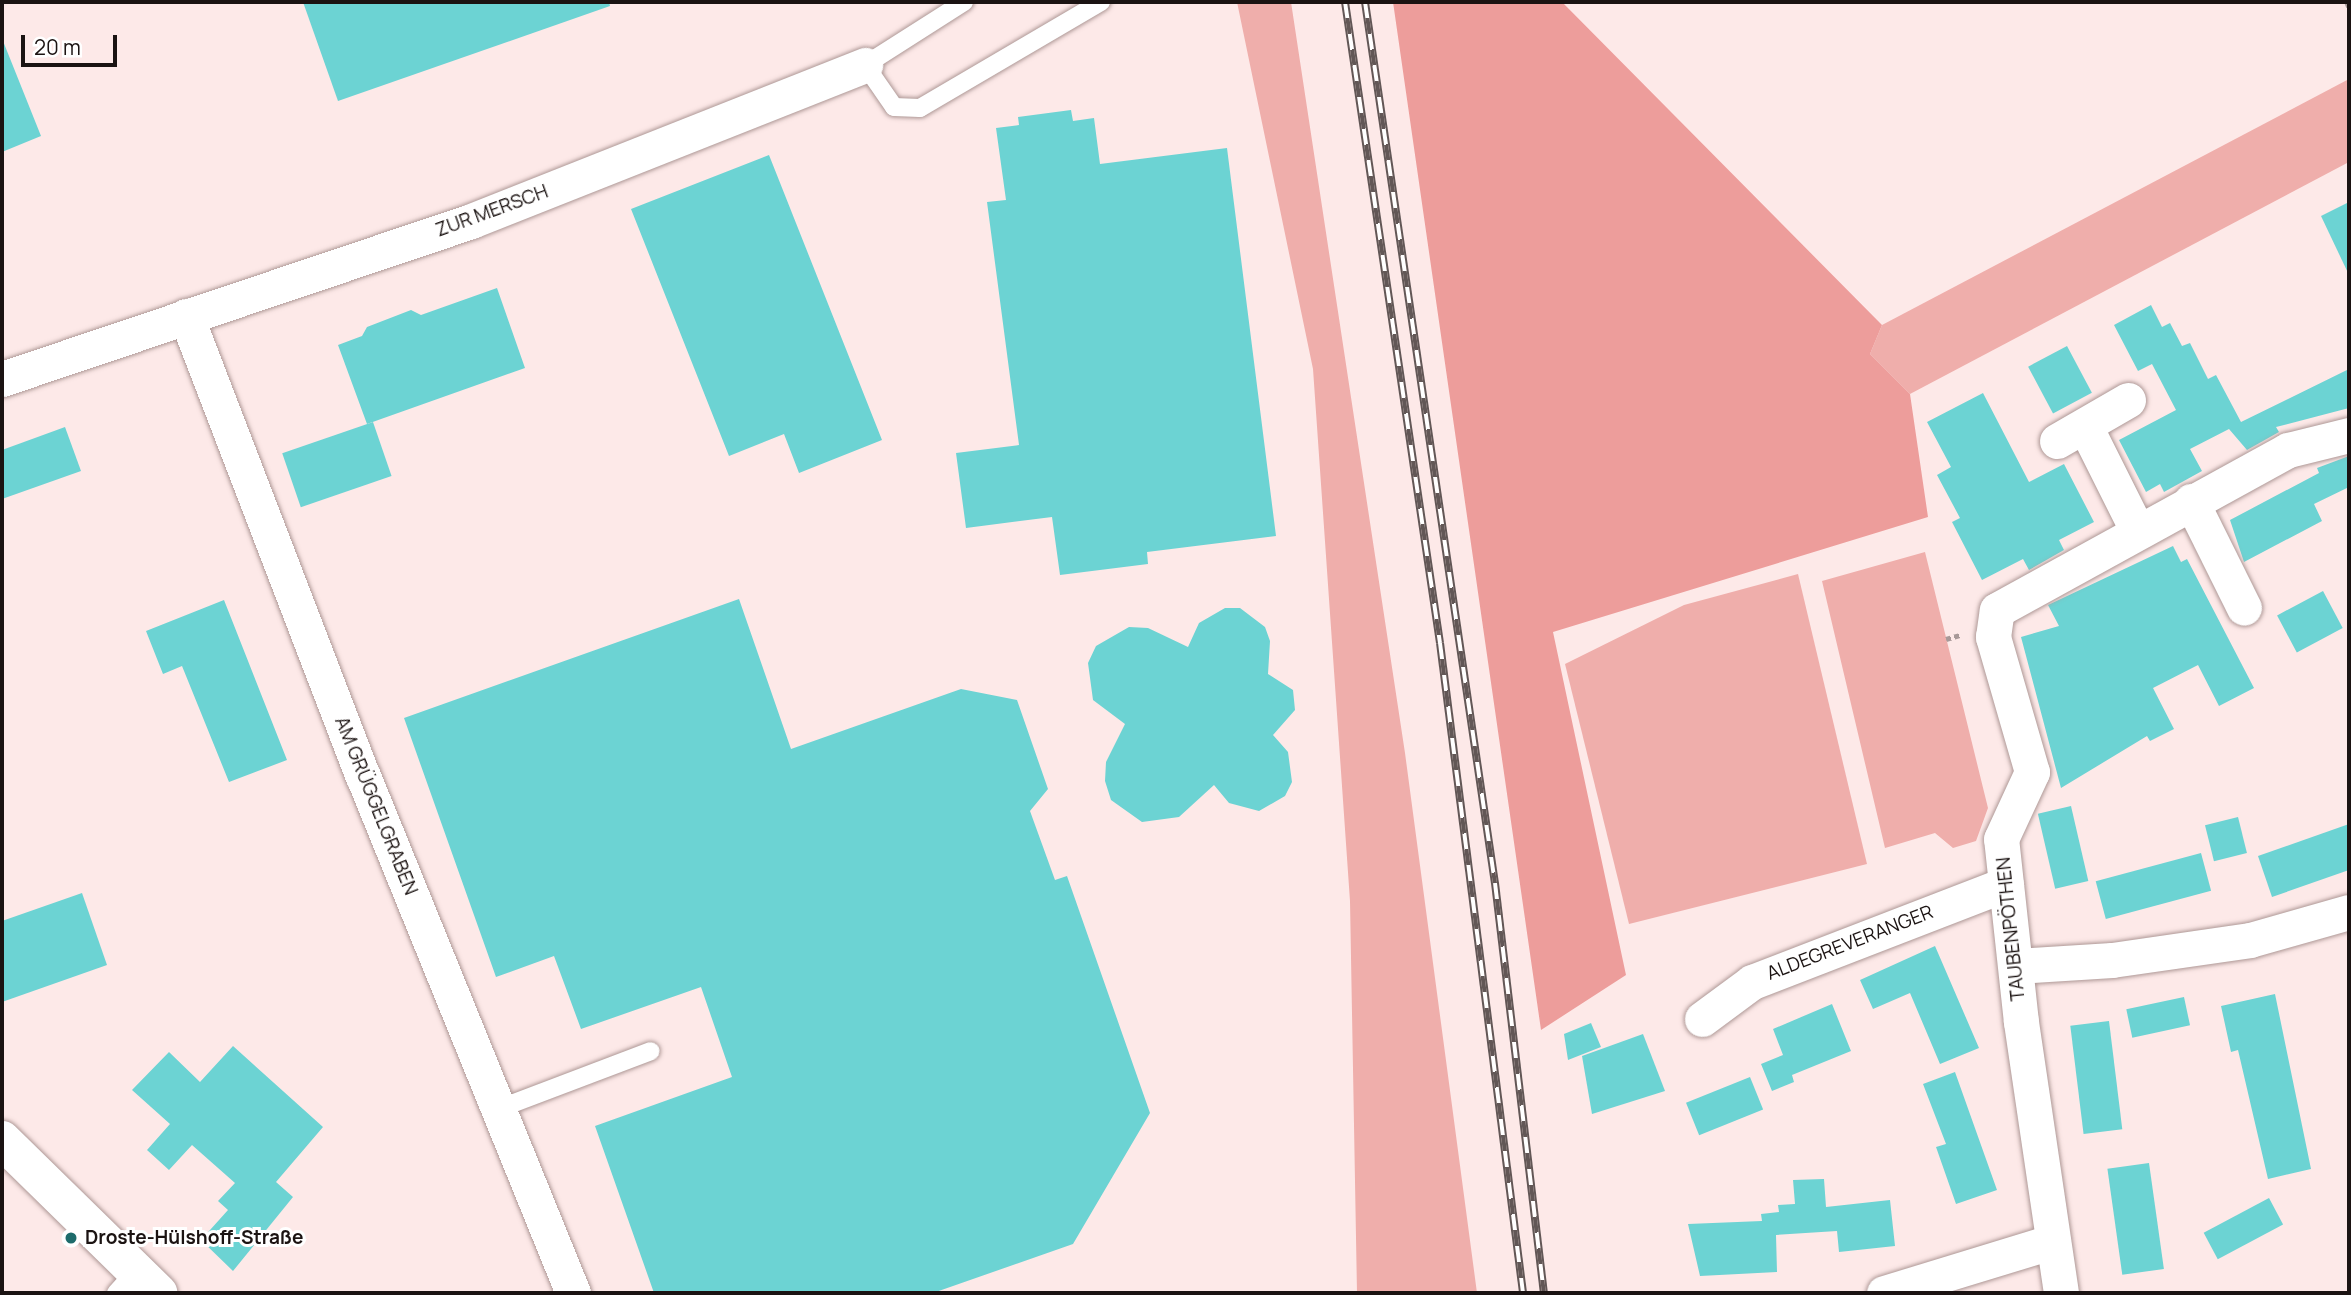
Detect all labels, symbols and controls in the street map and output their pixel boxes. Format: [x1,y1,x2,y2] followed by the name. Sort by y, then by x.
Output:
[24,21,121,65] scale bar
[34,33,81,61] text: 20 m
[433,180,551,242] street label: ZUR MERSCH
[330,713,422,899] street label: AM GRÜGGELGRABEN
[1992,856,2030,1002] street label: TAUBENPÖTHEN
[1764,901,1936,985] street label: ALDEGREVERANGER
[85,1227,303,1249] place label: Droste-Hülshoff-Straße
[63,1230,79,1246] marker: Droste-Hülshoff-Straße

